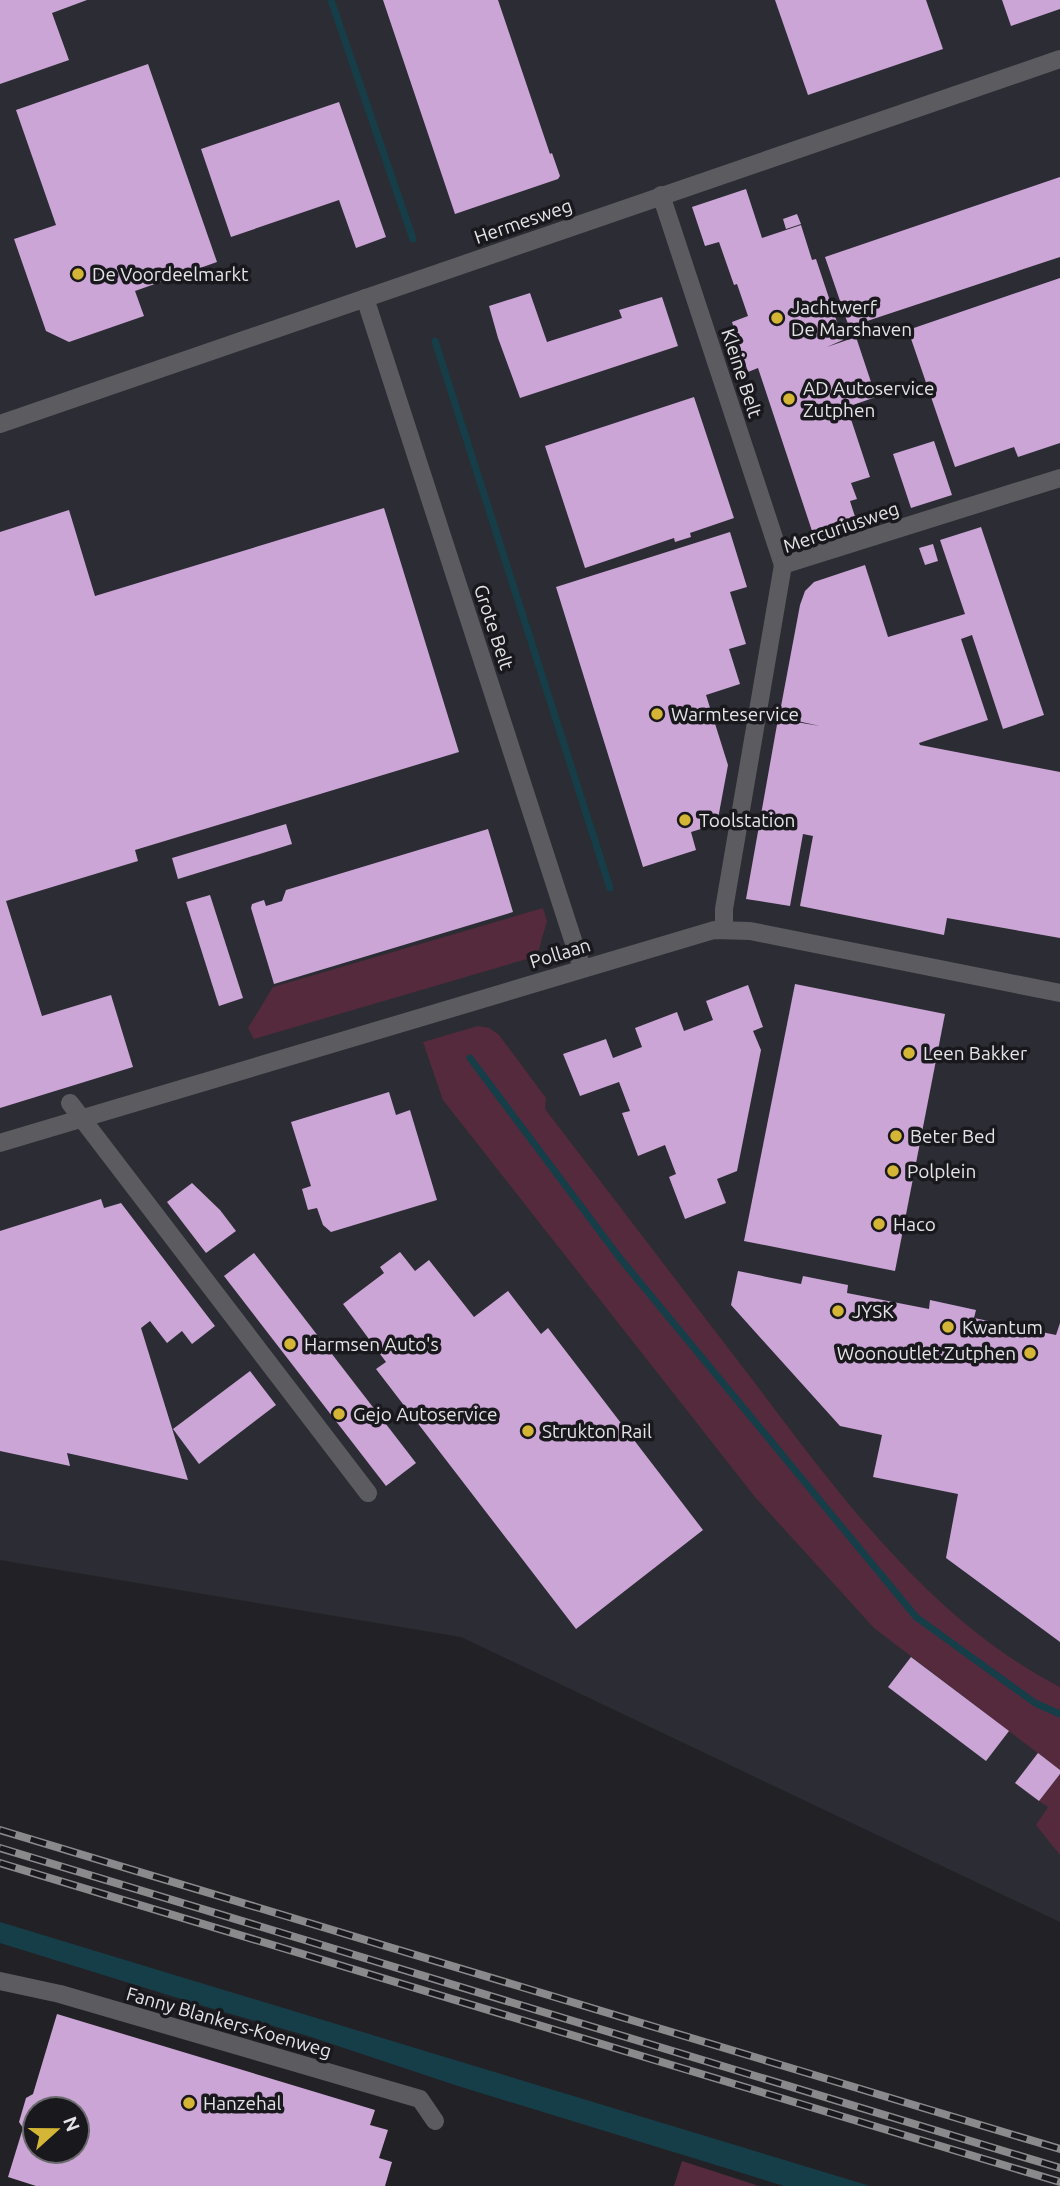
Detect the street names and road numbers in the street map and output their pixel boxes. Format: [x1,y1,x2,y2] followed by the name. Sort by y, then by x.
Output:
[471,194,575,248] street label: Hermesweg
[717,326,767,421] street label: Kleine Belt
[780,497,902,557] street label: Mercuriusweg
[470,582,518,673] street label: Grote Belt
[527,933,593,973] street label: Pollaan
[124,1982,334,2062] street label: Fanny Blankers-Koenweg

